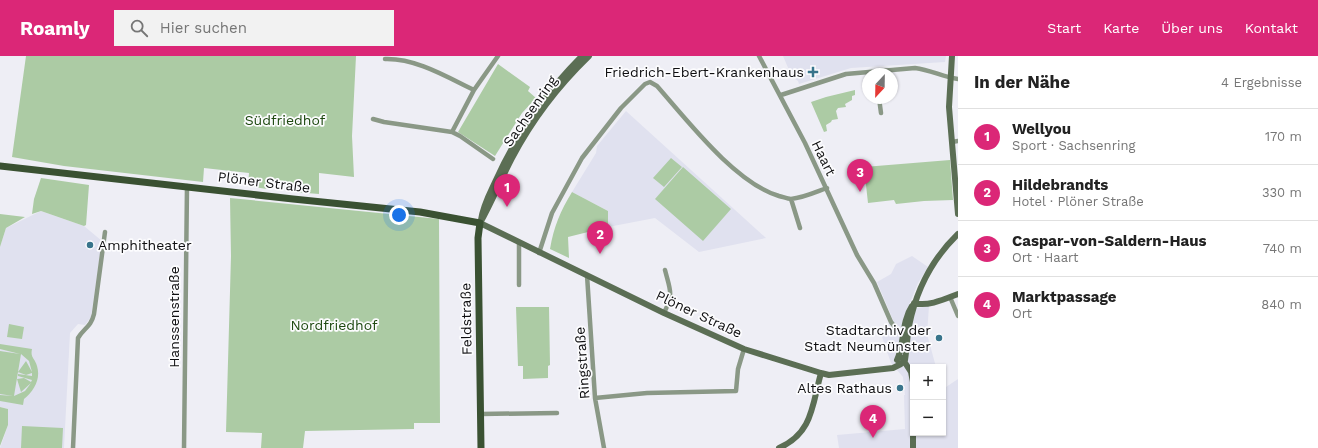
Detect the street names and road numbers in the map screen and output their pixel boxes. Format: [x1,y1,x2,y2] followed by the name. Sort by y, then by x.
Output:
[500,72,561,150] street label: Sachsenring
[809,138,839,178] street label: Haart
[217,168,311,196] street label: Plöner Straße
[166,266,182,368] street label: Hanssenstraße
[457,283,475,355] street label: Feldstraße
[653,287,745,341] street label: Plöner Straße
[571,326,593,400] street label: Ringstraße

